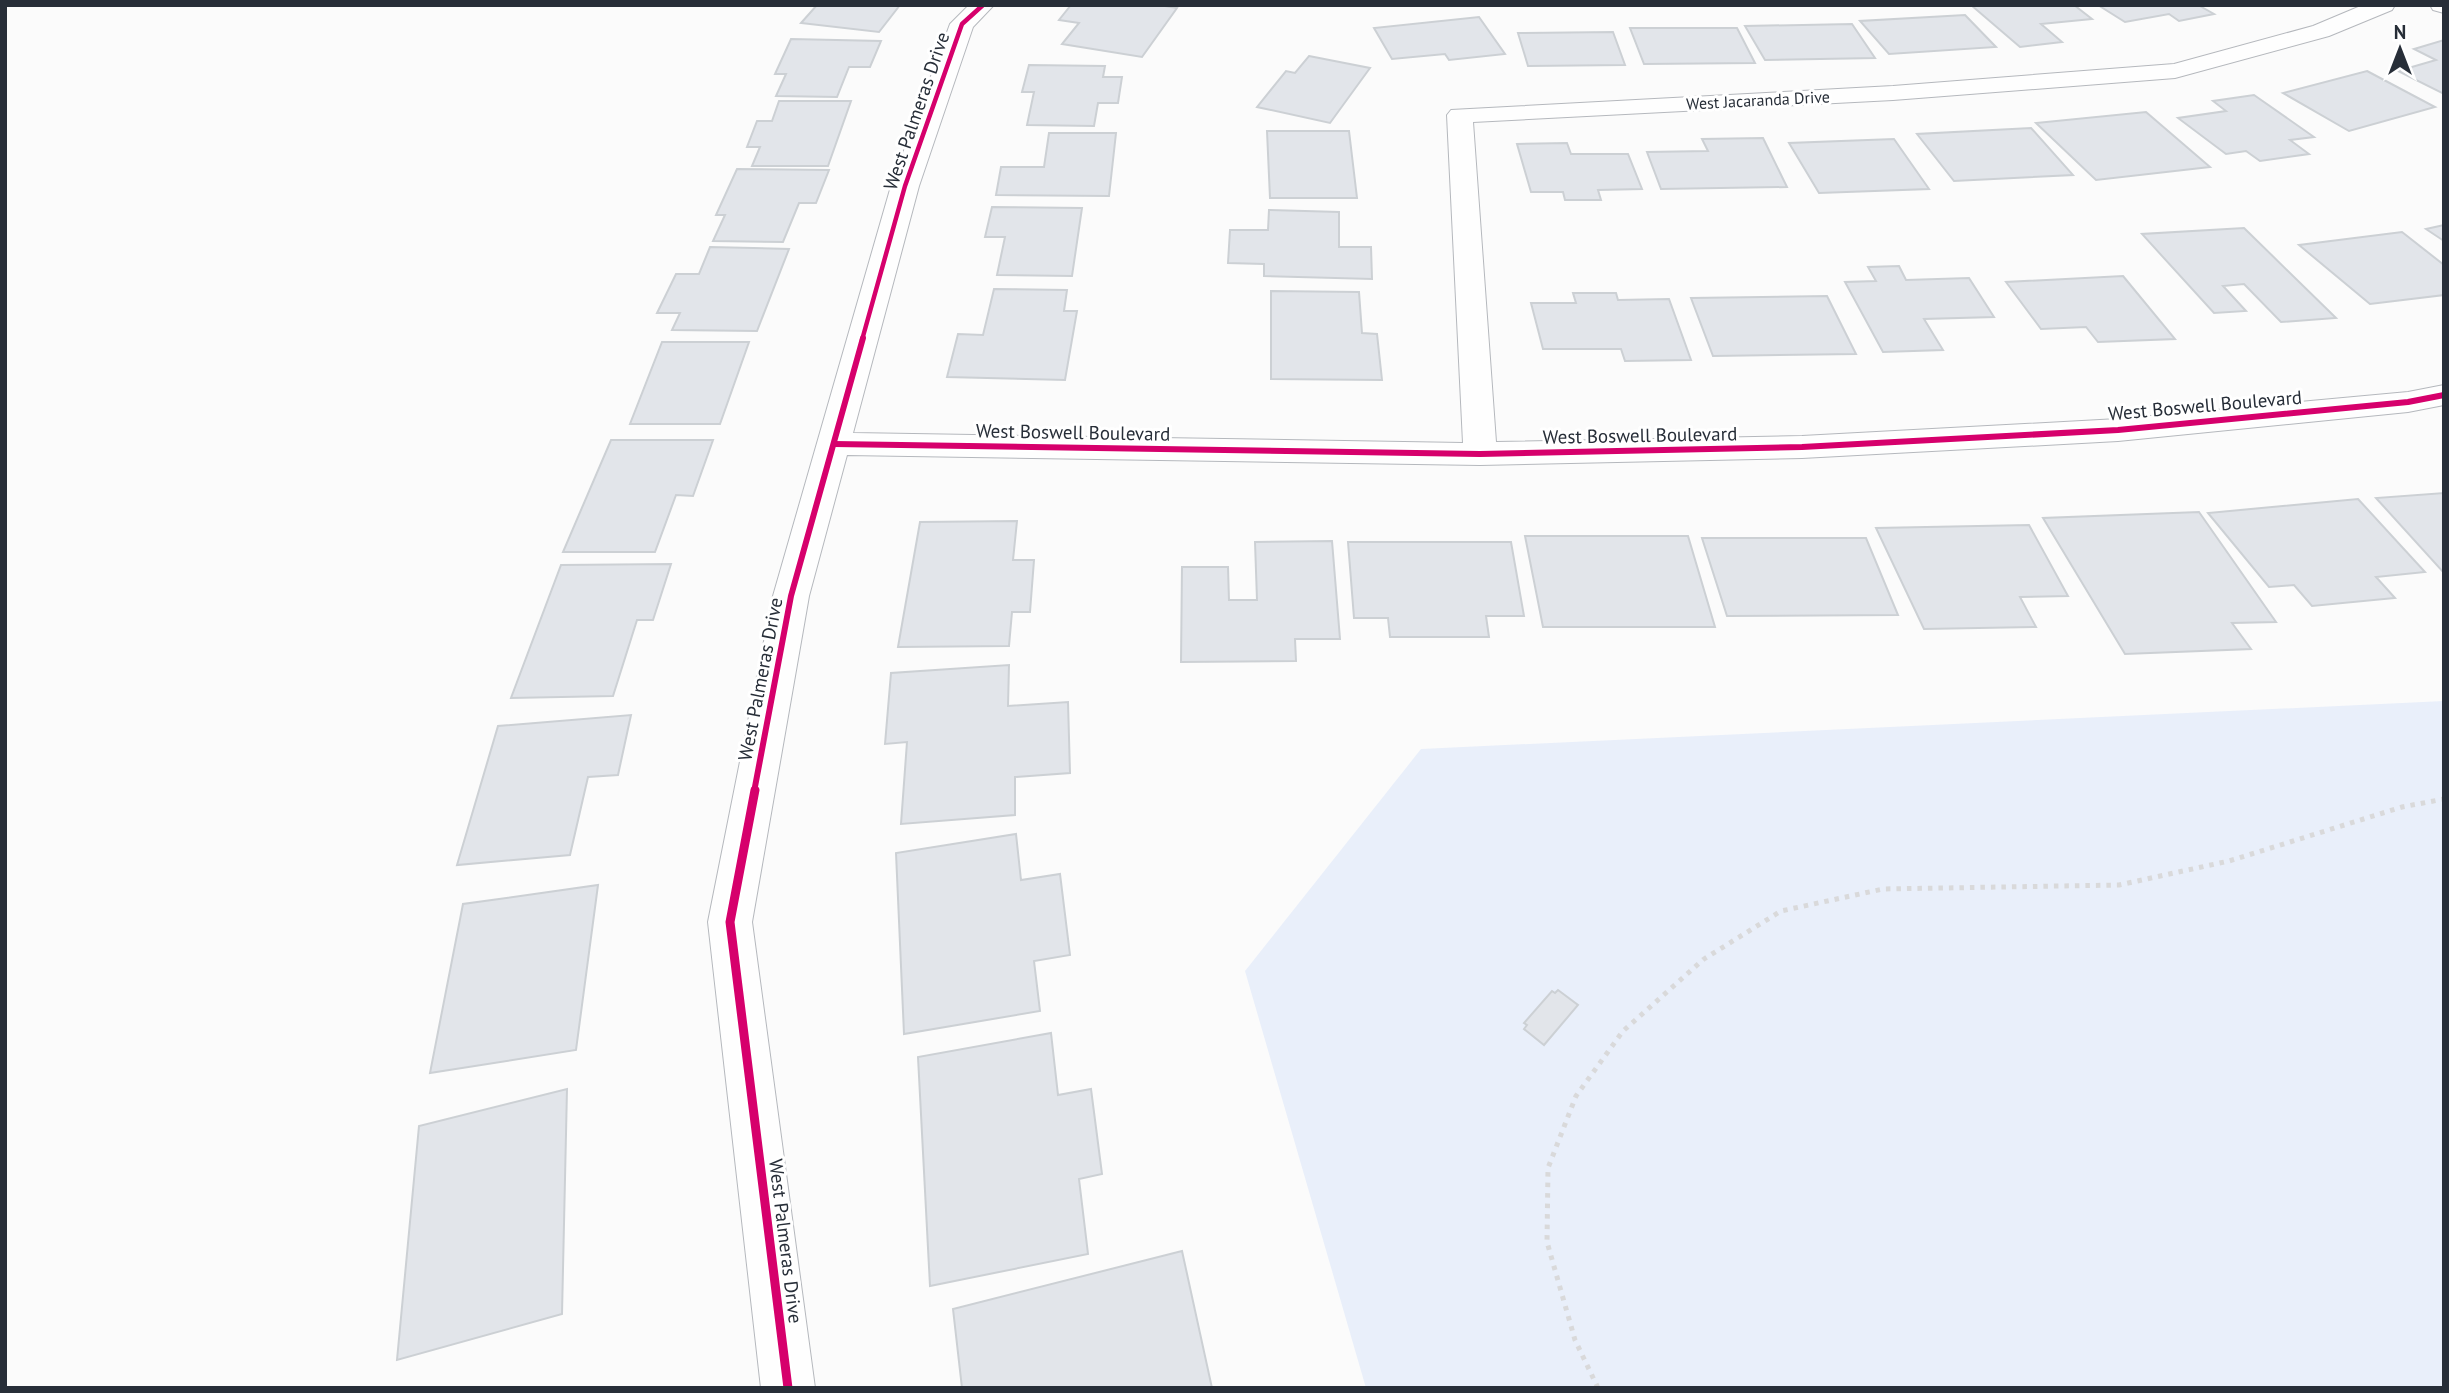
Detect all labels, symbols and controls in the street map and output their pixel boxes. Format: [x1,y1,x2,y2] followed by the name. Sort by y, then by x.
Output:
[2365,14,2435,84] north arrow
[2394,20,2406,44] text: N
[878,29,954,193] street label: West Palmeras Drive
[1686,86,1830,114] street label: West Jacaranda Drive
[2107,385,2303,425] street label: West Boswell Boulevard
[976,418,1170,446] street label: West Boswell Boulevard
[1543,421,1737,449] street label: West Boswell Boulevard
[732,595,788,763] street label: West Palmeras Drive
[764,1157,808,1325] street label: West Palmeras Drive

